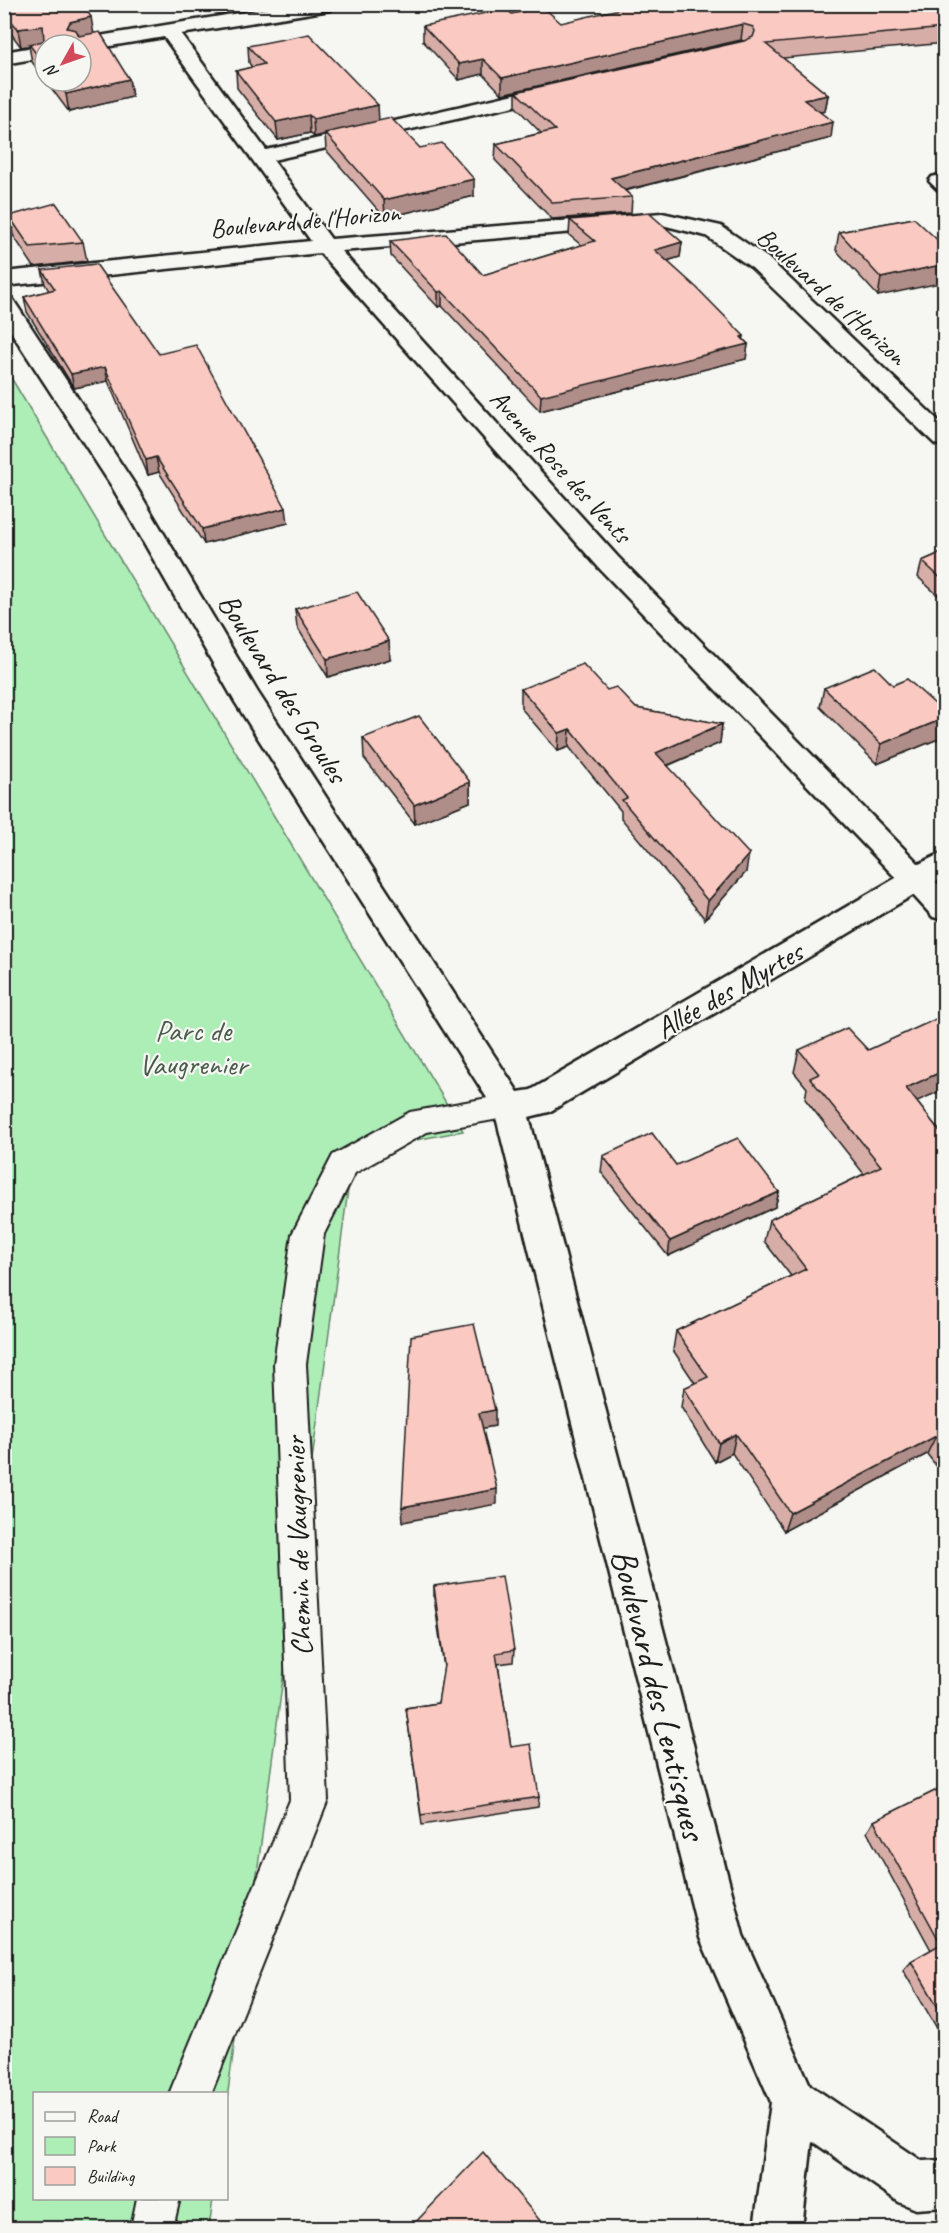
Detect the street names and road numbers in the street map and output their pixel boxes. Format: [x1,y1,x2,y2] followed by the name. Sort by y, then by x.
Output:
[209,196,403,245] street label: Boulevard de l'Horizon
[750,220,914,373] street label: Boulevard de l'Horizon
[483,382,640,552] street label: Avenue Rose des Vents
[210,586,358,792] street label: Boulevard des Groules
[649,931,812,1047] street label: Allée des Myrtes
[275,1433,321,1656] street label: Chemin de Vaugrenier
[601,1544,718,1847] street label: Boulevard des Lentisques

